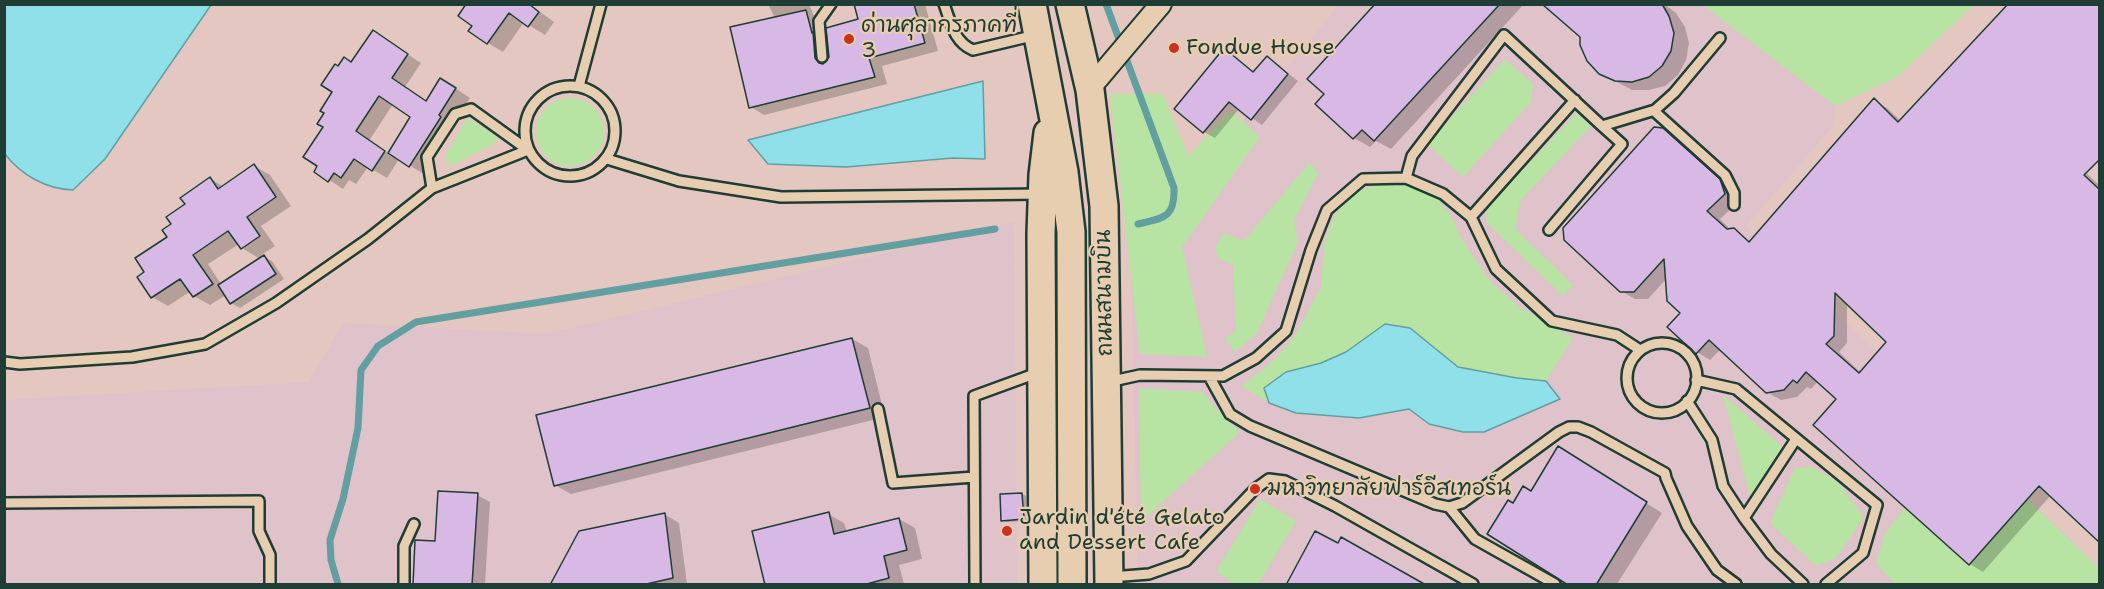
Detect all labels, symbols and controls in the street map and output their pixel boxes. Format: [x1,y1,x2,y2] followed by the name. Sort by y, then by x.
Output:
[861,13,1017,64] place label: ด่านศุลากรภาคที่ 3
[842,32,856,46] marker: ด่านศุลากรภาคที่ 3
[1186,35,1335,61] place label: Fondue House
[1167,41,1181,55] marker: Fondue House
[1091,230,1119,356] street label: ถนนสนามบิน
[1267,476,1511,502] place label: มหาวิทยาลัยฟาร์อีสเทอร์น
[1248,482,1262,496] marker: มหาวิทยาลัยฟาร์อีสเทอร์น
[1019,505,1225,556] place label: Jardin d'été Gelato and Dessert Cafe
[1000,524,1014,538] marker: Jardin d'été Gelato and Dessert Cafe

